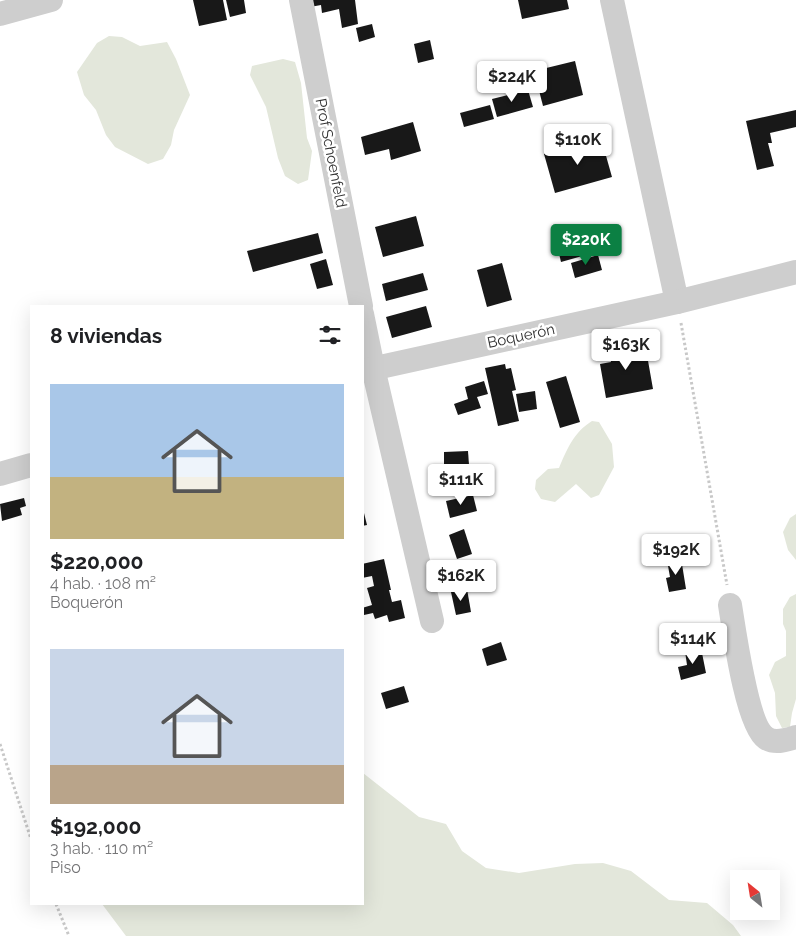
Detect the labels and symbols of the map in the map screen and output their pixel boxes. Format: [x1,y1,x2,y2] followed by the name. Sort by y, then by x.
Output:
[477,61,547,103] pin: $224K
[312,97,350,209] street label: Prof Schoenfeld
[543,124,613,166] pin: $110K
[551,224,621,266] pin: $220K
[486,320,556,352] street label: Boquerón
[591,328,661,371] pin: $163K
[426,464,496,506] pin: $111K
[641,534,711,576] pin: $192K
[426,560,496,602] pin: $162K
[658,622,728,665] pin: $114K
[730,870,780,920] north arrow

